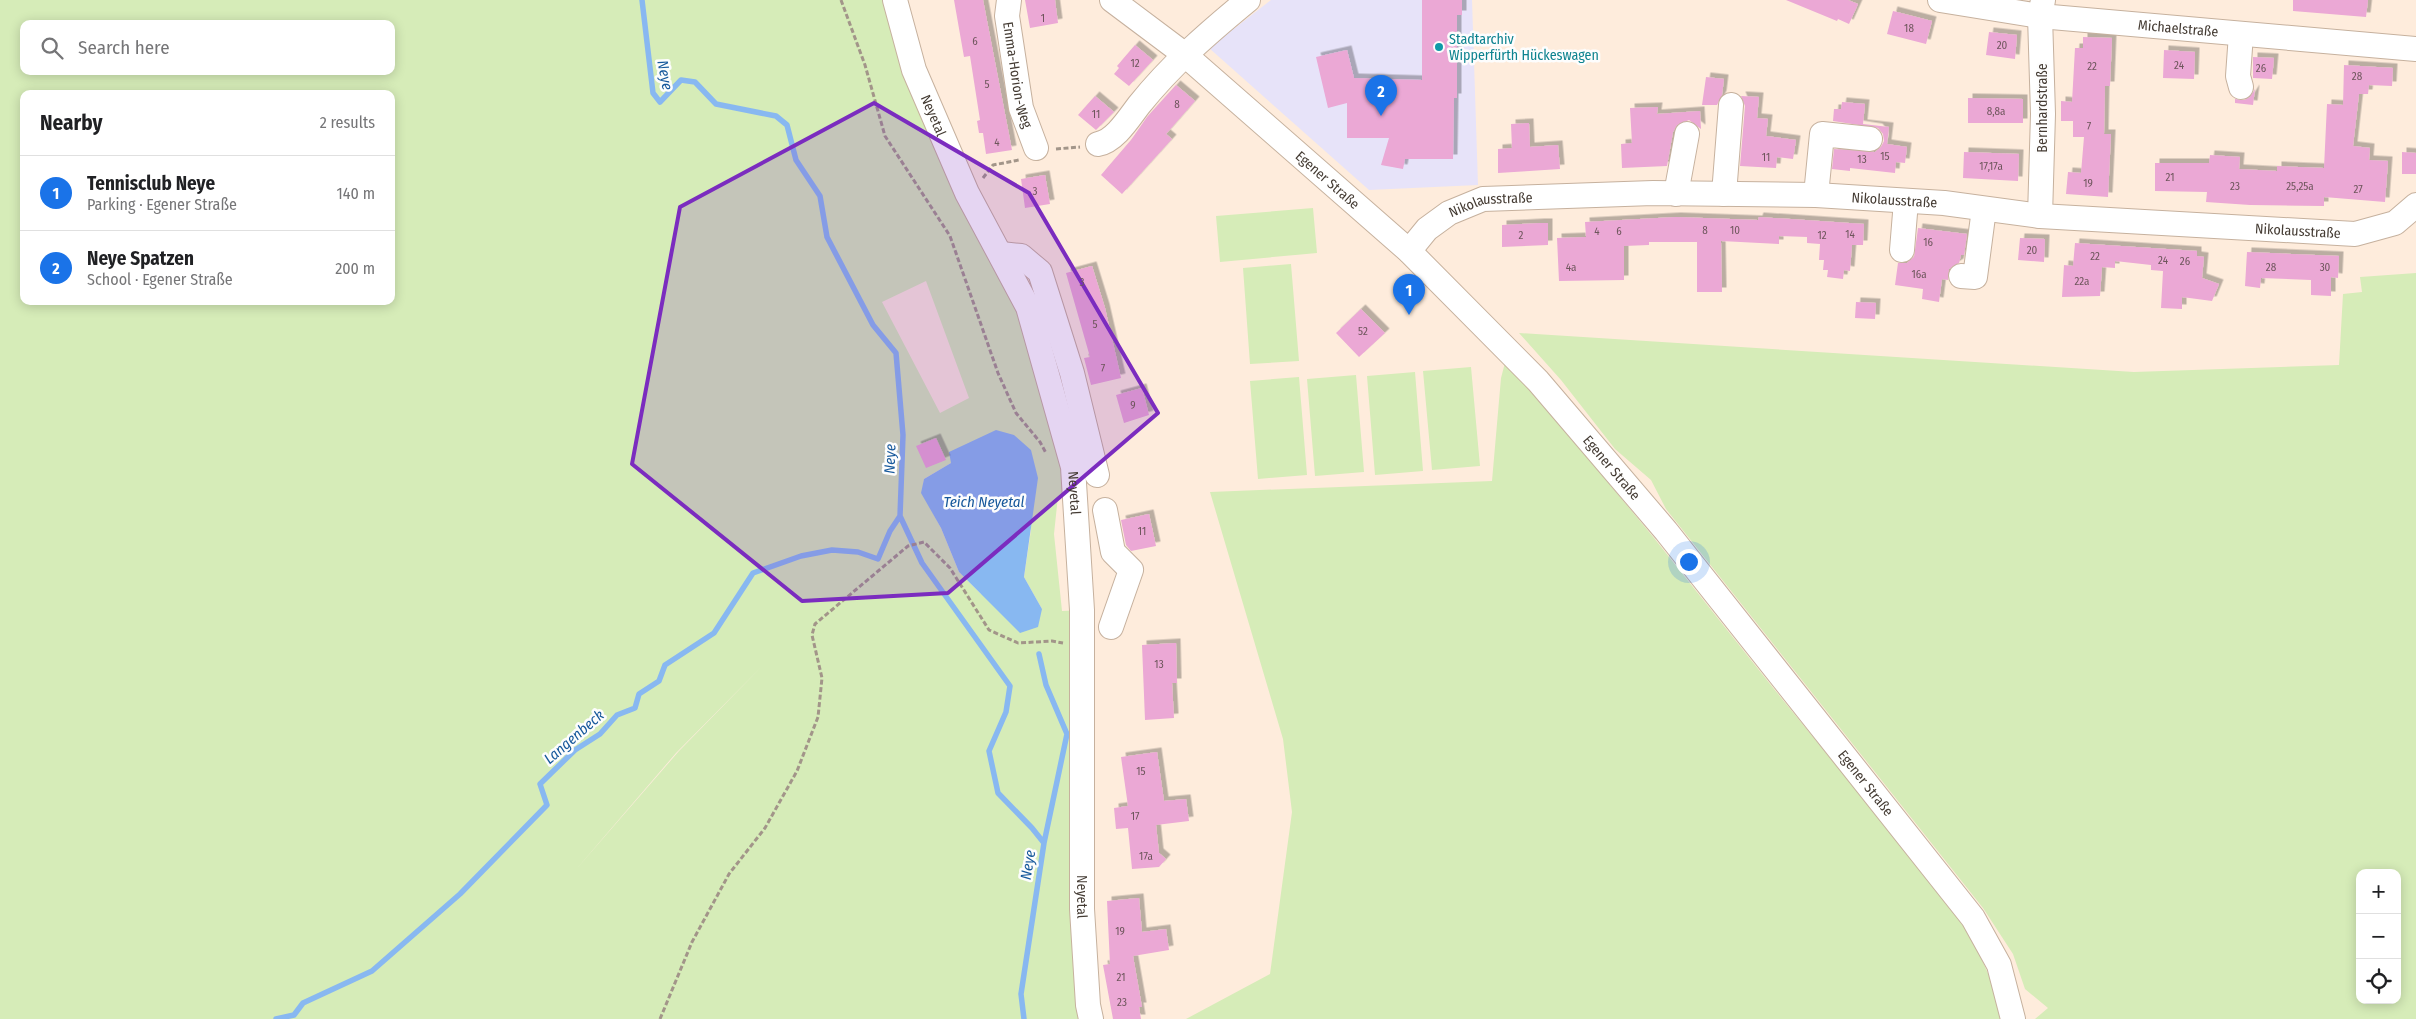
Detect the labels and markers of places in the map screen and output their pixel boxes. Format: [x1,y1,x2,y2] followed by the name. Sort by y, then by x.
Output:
[1449,31,1599,64] place label: Stadtarchiv Wipperfürth Hückeswagen
[1433,41,1445,53] marker: Stadtarchiv Wipperfürth Hückeswagen
[1365,75,1397,116] pin: 2
[1393,274,1425,315] pin: 1

